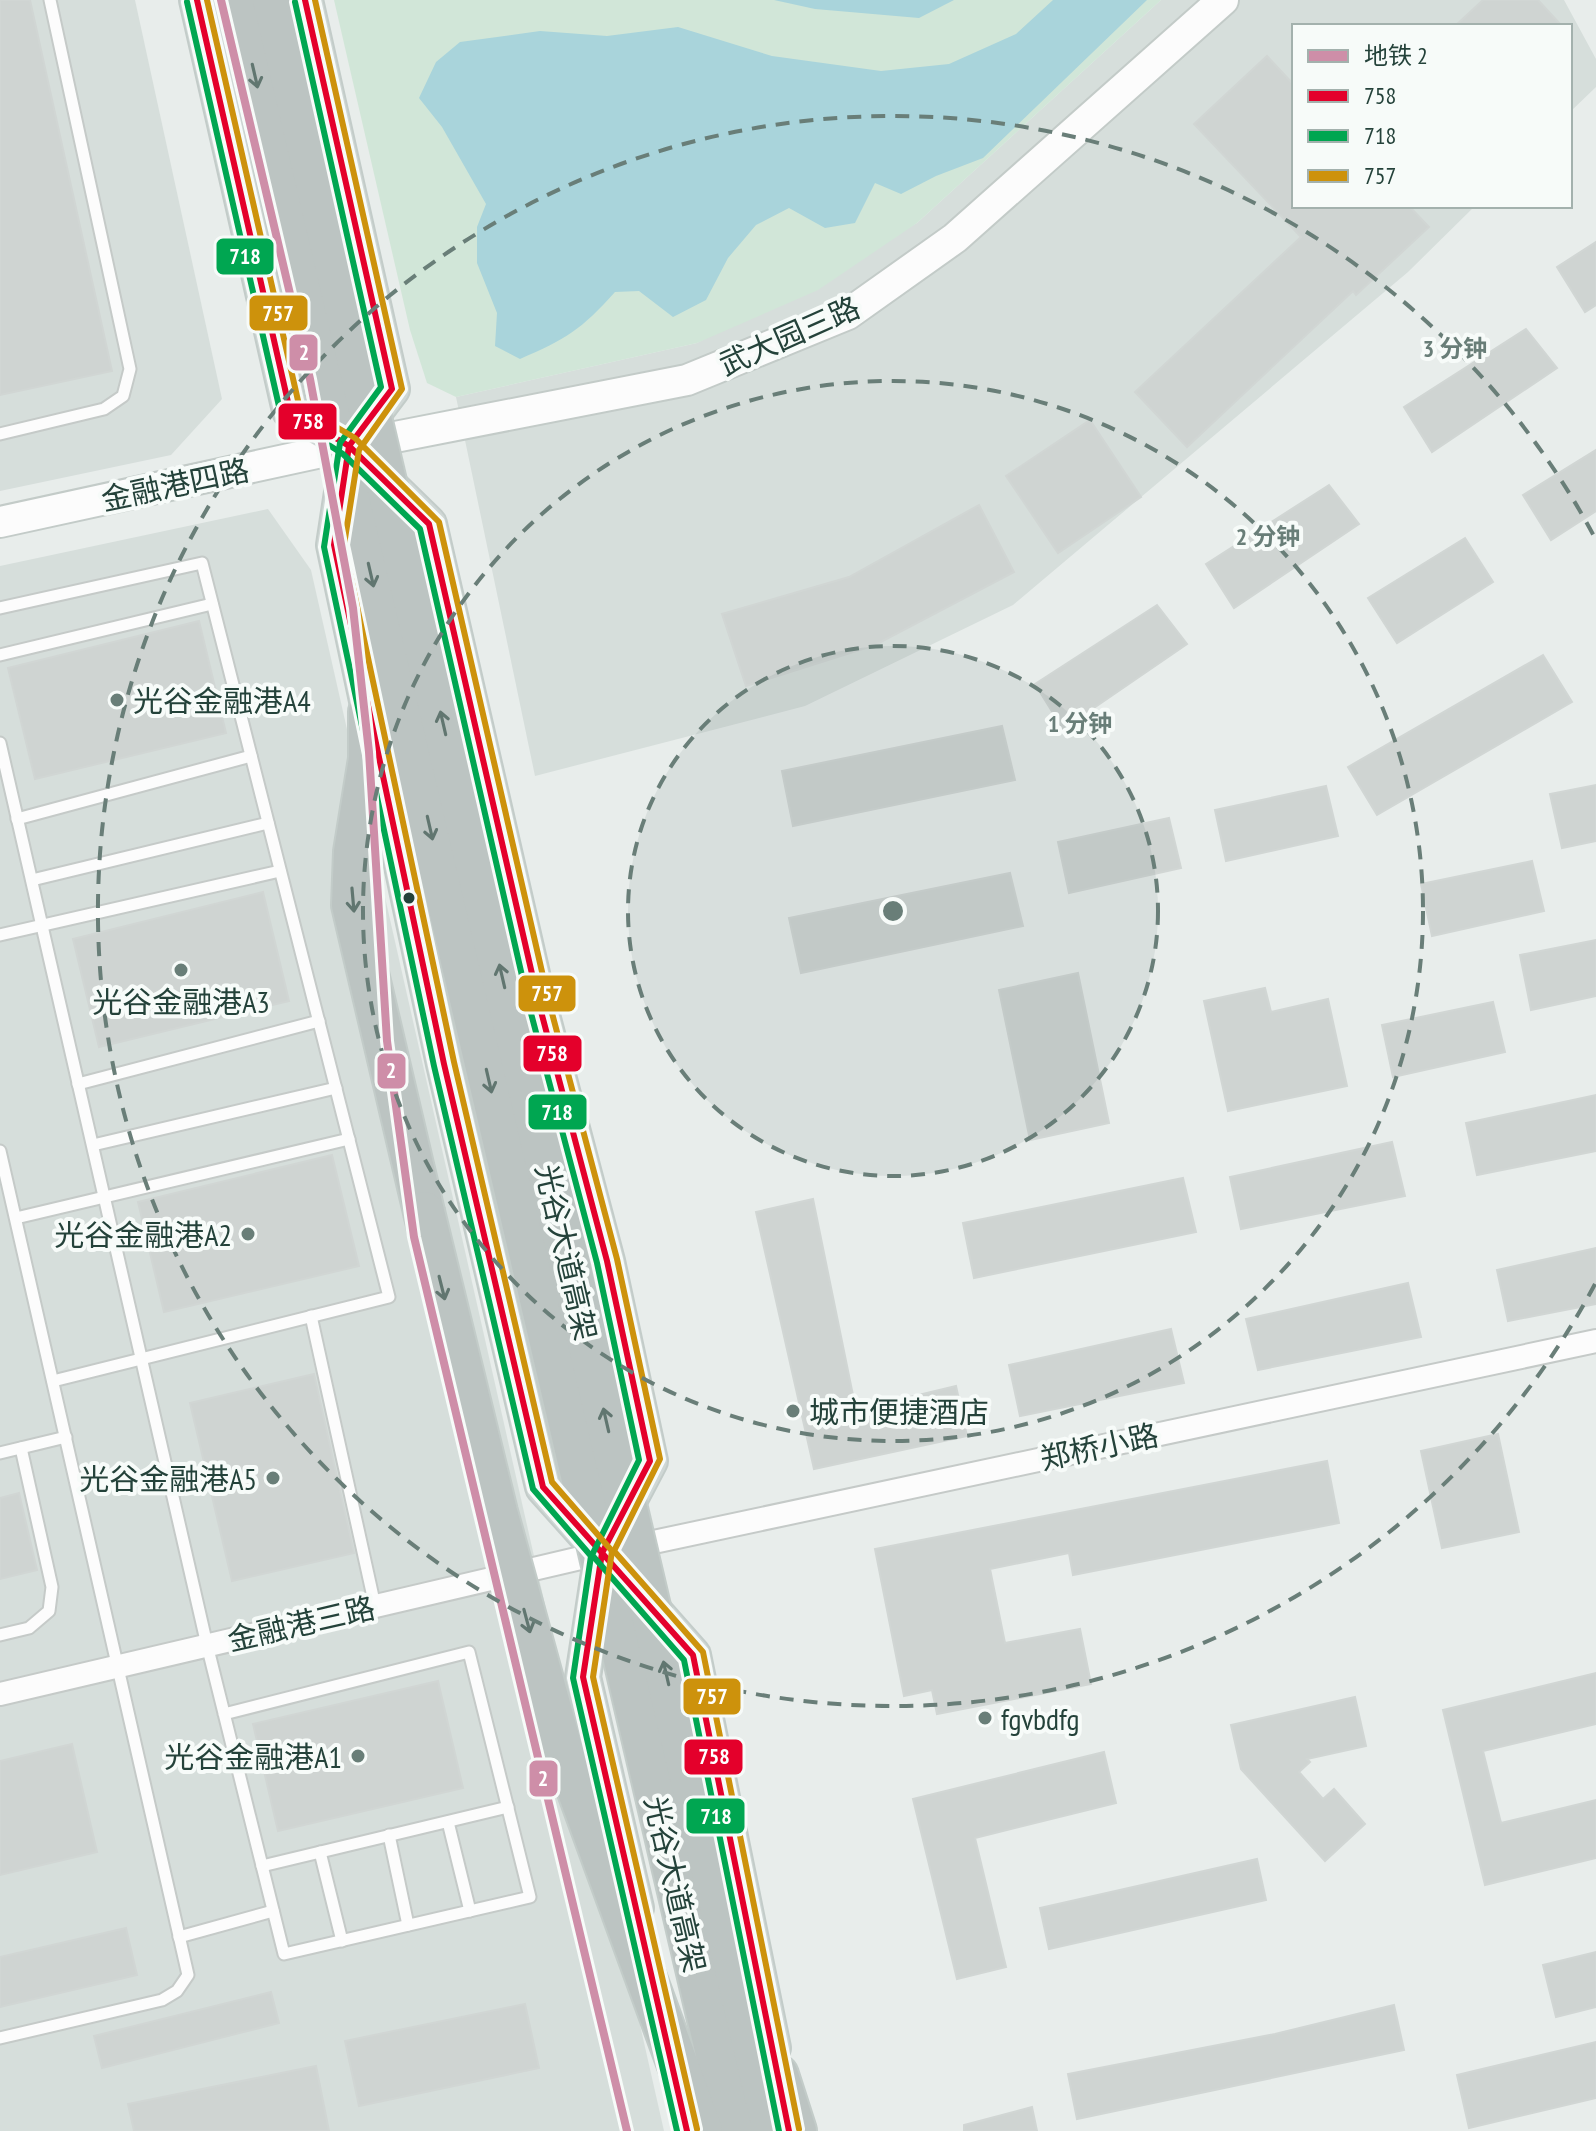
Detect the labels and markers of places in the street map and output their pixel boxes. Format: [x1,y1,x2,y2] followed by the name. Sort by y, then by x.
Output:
[133,681,311,720] place label: 光谷金融港A4
[108,691,126,709] marker: 光谷金融港A4
[401,890,417,906] unlabelled marker
[879,897,907,925] centre of rings
[172,961,190,979] marker: 光谷金融港A3
[92,982,270,1021] place label: 光谷金融港A3
[54,1215,232,1254] place label: 光谷金融港A2
[239,1225,257,1243] marker: 光谷金融港A2
[809,1392,989,1431] place label: 城市便捷酒店
[784,1402,802,1420] marker: 城市便捷酒店
[79,1459,257,1498] place label: 光谷金融港A5
[264,1469,282,1487] marker: 光谷金融港A5
[1001,1699,1080,1738] place label: fgvbdfg
[976,1709,994,1727] marker: fgvbdfg
[164,1737,342,1776] place label: 光谷金融港A1
[349,1747,367,1765] marker: 光谷金融港A1

